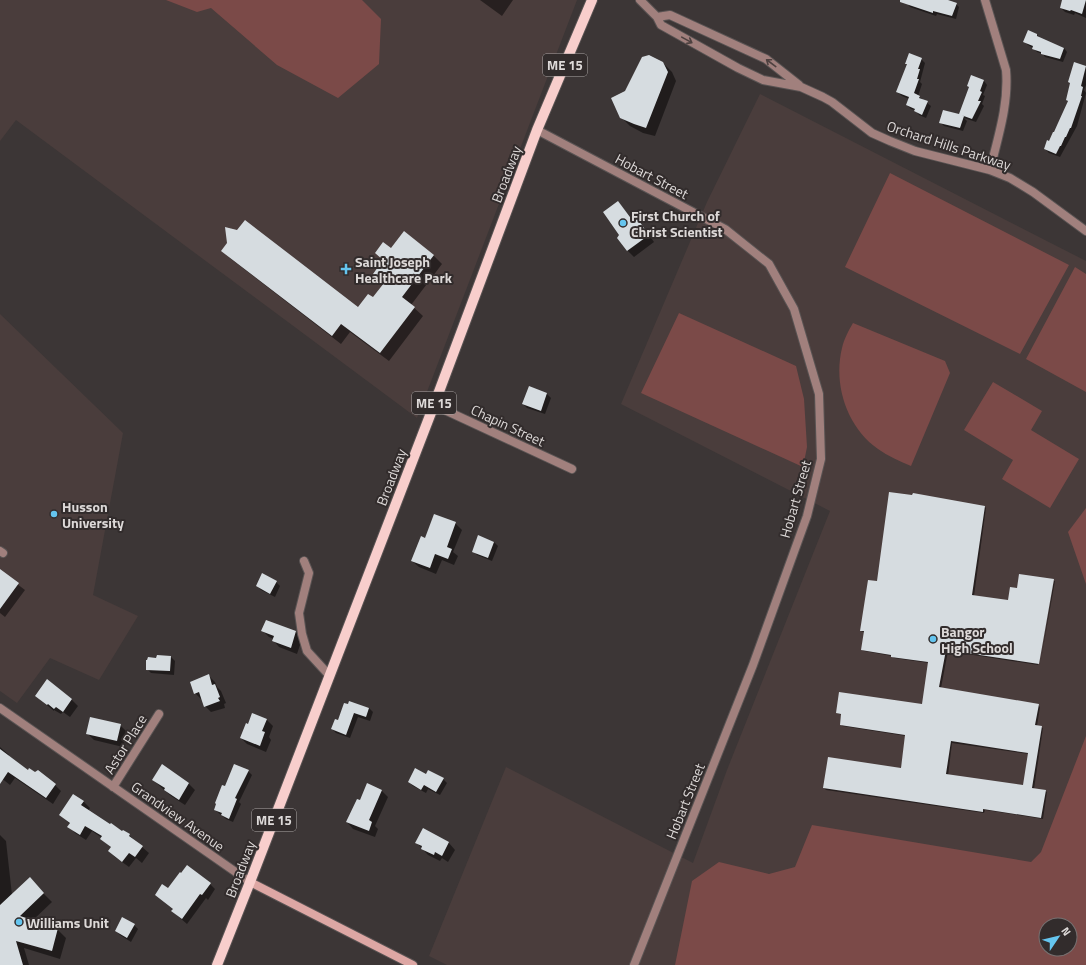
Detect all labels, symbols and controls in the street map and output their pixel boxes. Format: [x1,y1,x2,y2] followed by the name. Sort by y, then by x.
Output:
[681,36,693,44] one-way arrow
[543,54,587,76] road number: ME 15
[766,59,777,67] one-way arrow
[884,115,1014,175] street label: Orchard Hills Parkway
[486,142,527,206] street label: Broadway
[612,148,692,204] street label: Hobart Street
[631,205,723,242] place label: First Church of Christ Scientist
[618,218,628,228] marker: First Church of Christ Scientist
[355,251,453,288] place label: Saint Joseph Healthcare Park
[340,263,352,275] marker: Saint Joseph Healthcare Park
[412,392,456,414] road number: ME 15
[468,399,548,451] street label: Chapin Street
[371,445,412,509] street label: Broadway
[774,458,816,540] street label: Hobart Street
[62,496,124,533] place label: Husson University
[49,509,59,519] marker: Husson University
[941,621,1013,658] place label: Bangor High School
[928,634,938,644] marker: Bangor High School
[98,710,152,778] street label: Astor Place
[660,760,710,842] street label: Hobart Street
[127,776,229,856] street label: Grandview Avenue
[252,809,296,831] road number: ME 15
[220,837,261,901] street label: Broadway
[27,912,109,933] place label: Williams Unit
[14,917,24,927] marker: Williams Unit
[1038,917,1078,957] north arrow
[1057,924,1075,939] text: N

